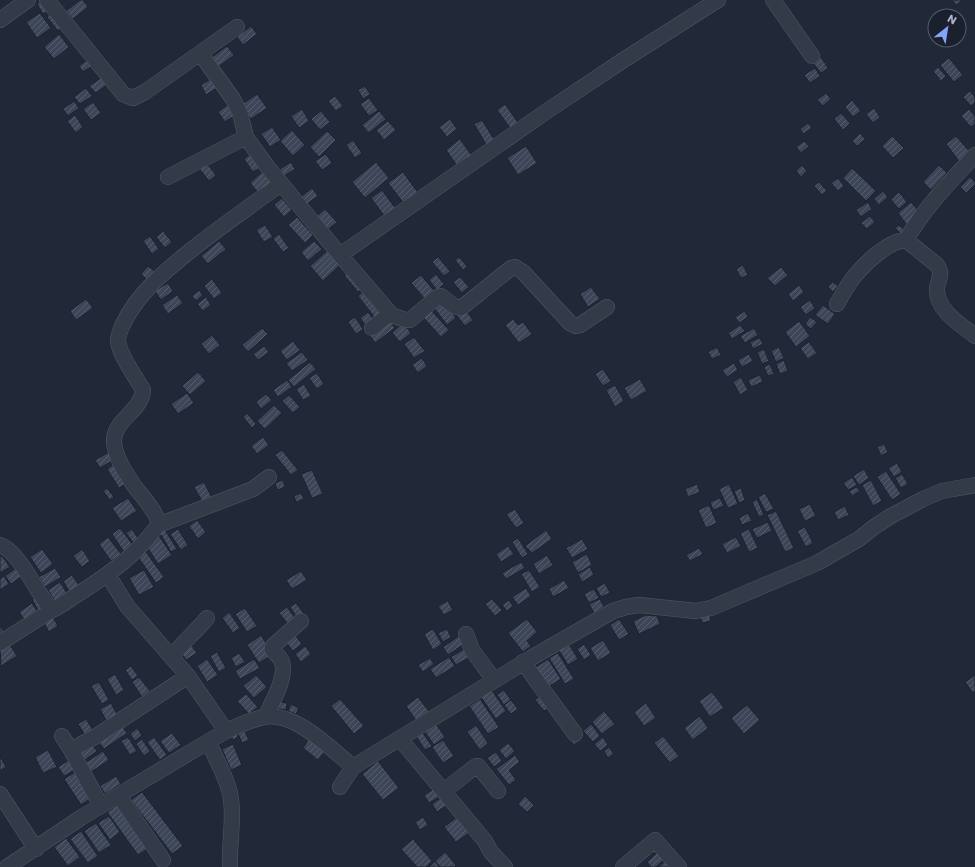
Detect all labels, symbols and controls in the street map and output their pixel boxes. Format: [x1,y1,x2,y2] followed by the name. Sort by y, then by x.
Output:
[927,8,967,48] north arrow
[944,10,960,28] text: N

